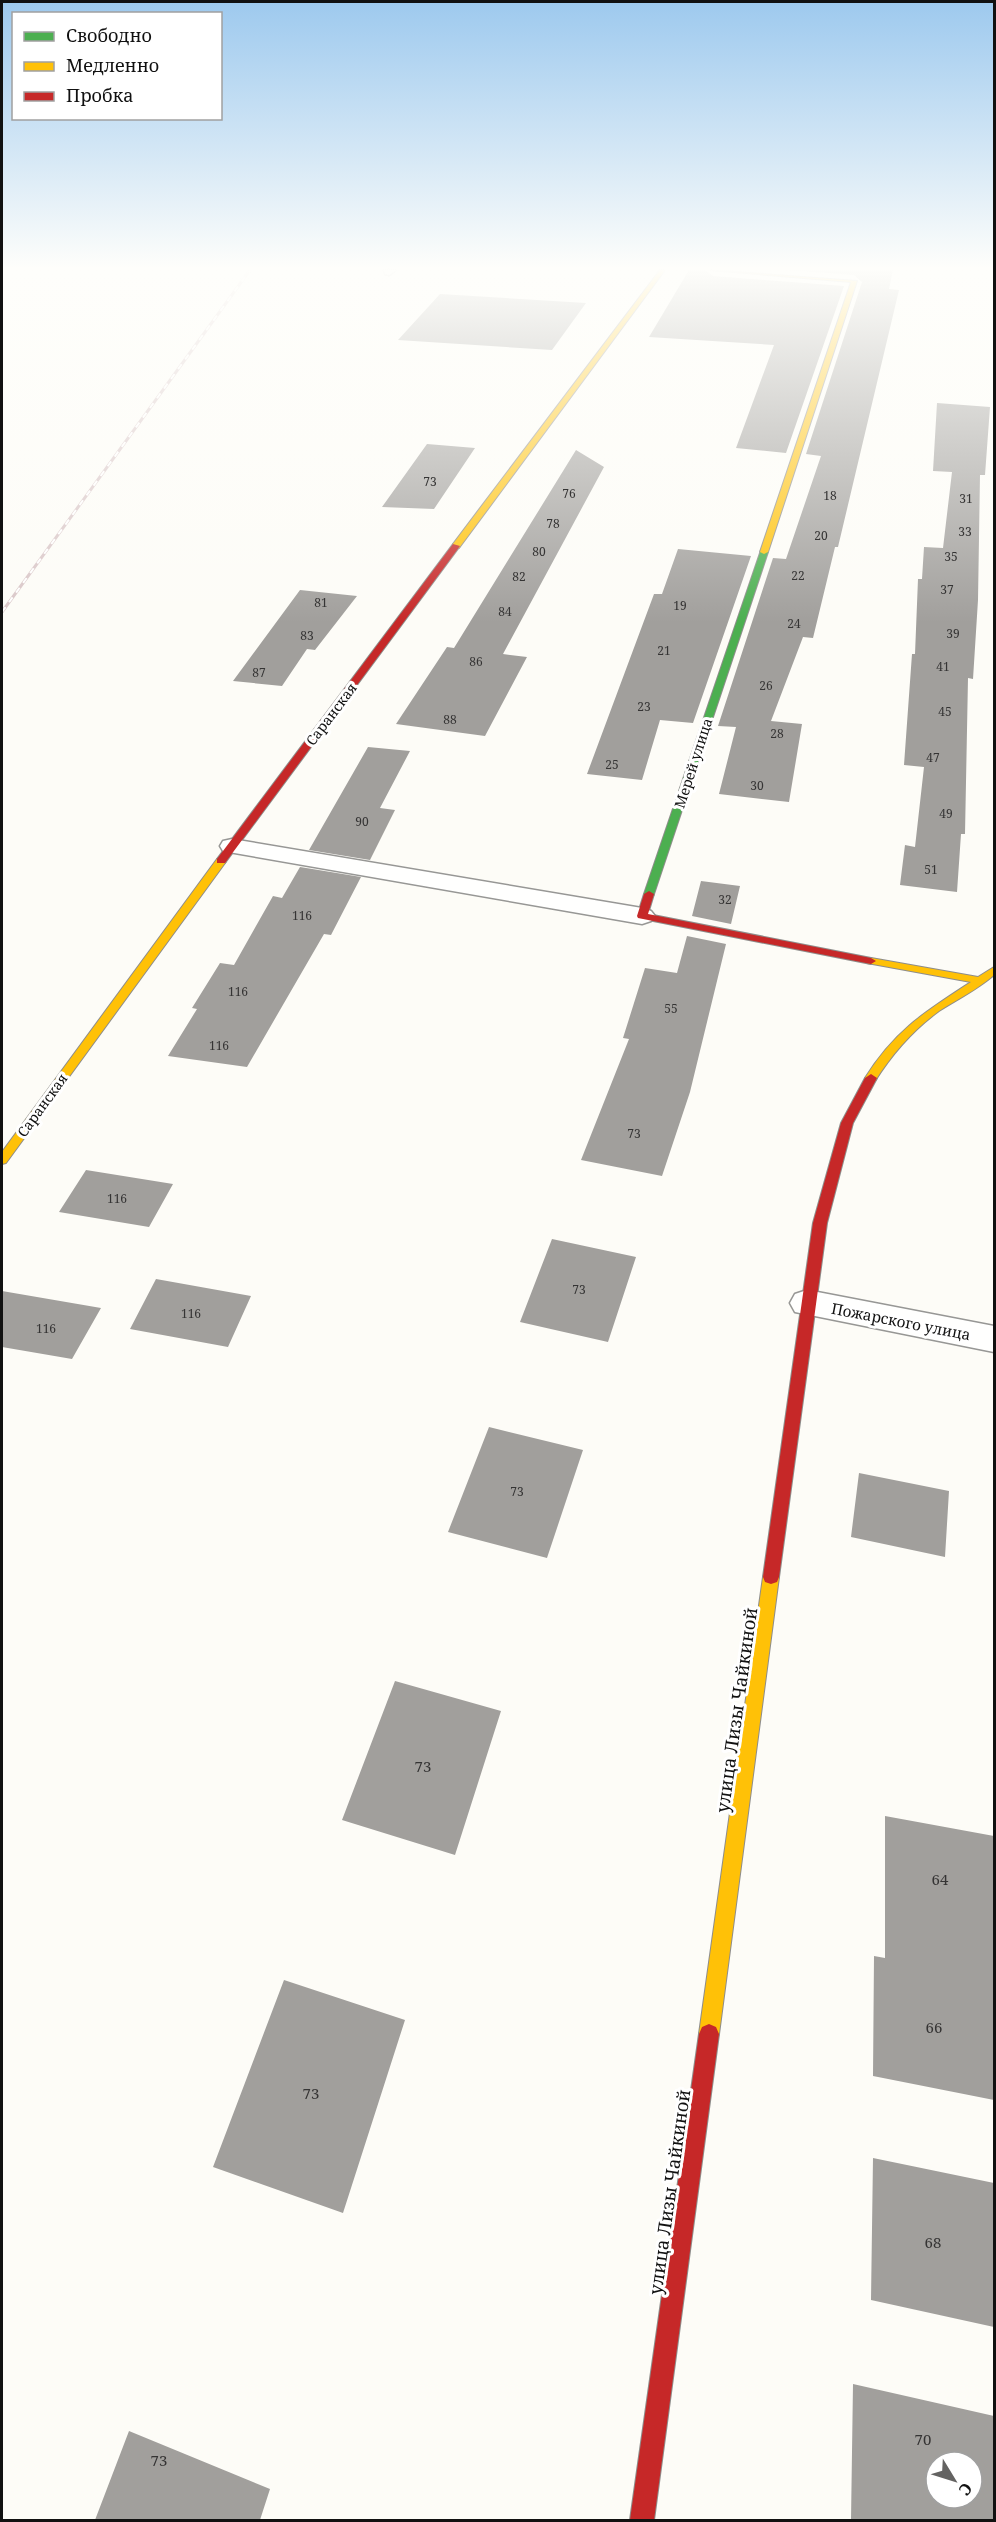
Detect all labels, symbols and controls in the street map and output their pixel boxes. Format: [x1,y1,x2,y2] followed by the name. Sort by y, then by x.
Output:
[12,12,222,120] legend
[66,23,152,47] text: Свободно
[66,53,159,77] text: Медленно
[66,83,133,107] text: Пробка
[423,473,437,490] house number: 73
[562,485,576,502] house number: 76
[823,487,837,504] house number: 18
[959,490,973,507] house number: 31
[546,515,560,532] house number: 78
[958,523,972,540] house number: 33
[814,527,828,544] house number: 20
[532,543,546,560] house number: 80
[944,548,958,565] house number: 35
[791,567,805,584] house number: 22
[512,568,526,585] house number: 82
[940,581,954,598] house number: 37
[314,594,328,611] house number: 81
[673,597,687,614] house number: 19
[498,603,512,620] house number: 84
[787,615,801,632] house number: 24
[946,625,960,642] house number: 39
[300,627,314,644] house number: 83
[657,642,671,659] house number: 21
[469,653,483,670] house number: 86
[936,658,950,675] house number: 41
[252,664,266,681] house number: 87
[759,677,773,694] house number: 26
[301,679,361,749] street label: Саранская
[637,698,651,715] house number: 23
[938,703,952,720] house number: 45
[443,711,457,728] house number: 88
[670,716,716,810] street label: Мерей улица
[770,725,784,742] house number: 28
[926,749,940,766] house number: 47
[605,756,619,773] house number: 25
[750,777,764,794] house number: 30
[939,805,953,822] house number: 49
[355,813,369,830] house number: 90
[924,861,938,878] house number: 51
[718,891,732,908] house number: 32
[292,907,312,924] house number: 116
[228,983,248,1000] house number: 116
[664,1000,678,1017] house number: 55
[209,1037,229,1054] house number: 116
[13,1069,71,1141] street label: Саранская
[627,1125,641,1142] house number: 73
[107,1190,127,1207] house number: 116
[572,1281,586,1298] house number: 73
[830,1298,972,1344] street label: Пожарского улица
[181,1305,201,1322] house number: 116
[36,1320,56,1337] house number: 116
[510,1483,524,1500] house number: 73
[710,1606,762,1814] street label: улица Лизы Чайкиной
[415,1756,431,1776] house number: 73
[932,1869,949,1889] house number: 64
[926,2017,942,2037] house number: 66
[303,2083,319,2103] house number: 73
[643,2088,695,2296] street label: улица Лизы Чайкиной
[925,2232,941,2252] house number: 68
[915,2429,931,2449] house number: 70
[151,2450,167,2470] house number: 73
[924,2450,984,2510] north arrow
[954,2478,978,2500] text: С

